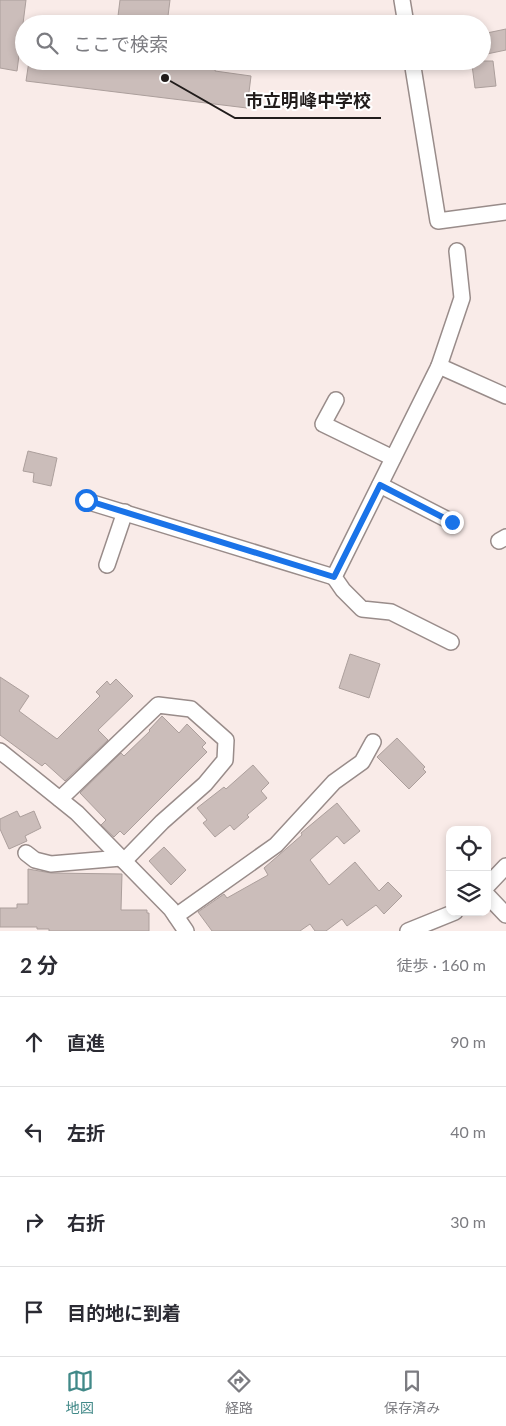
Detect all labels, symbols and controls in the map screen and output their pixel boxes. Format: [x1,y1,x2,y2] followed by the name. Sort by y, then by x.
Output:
[15,15,491,70] search box
[33,29,61,57] icon: search
[73,32,168,55] text: ここで検索
[235,85,381,118] callout: 市立明峰中学校
[245,89,371,111] text: 市立明峰中学校
[75,489,98,512] route start
[441,511,464,534] route end
[446,826,491,916] map controls
[446,826,491,871] button: locate
[446,871,491,916] button: layers
[20,952,58,977] text: 2 分
[397,955,486,974] text: 徒歩 · 160 m
[20,1028,48,1056] icon: ahead
[67,1031,105,1054] text: 直進
[450,1032,486,1051] text: 90 m
[20,1118,48,1146] icon: left
[67,1121,105,1144] text: 左折
[450,1122,486,1141] text: 40 m
[20,1208,48,1236] icon: right
[67,1211,105,1234] text: 右折
[450,1212,486,1231] text: 30 m
[20,1298,48,1326] icon: arrive
[67,1301,181,1324] text: 目的地に到着
[66,1367,94,1417] tab: 地図
[225,1367,253,1417] tab: 経路
[384,1367,440,1417] tab: 保存済み

